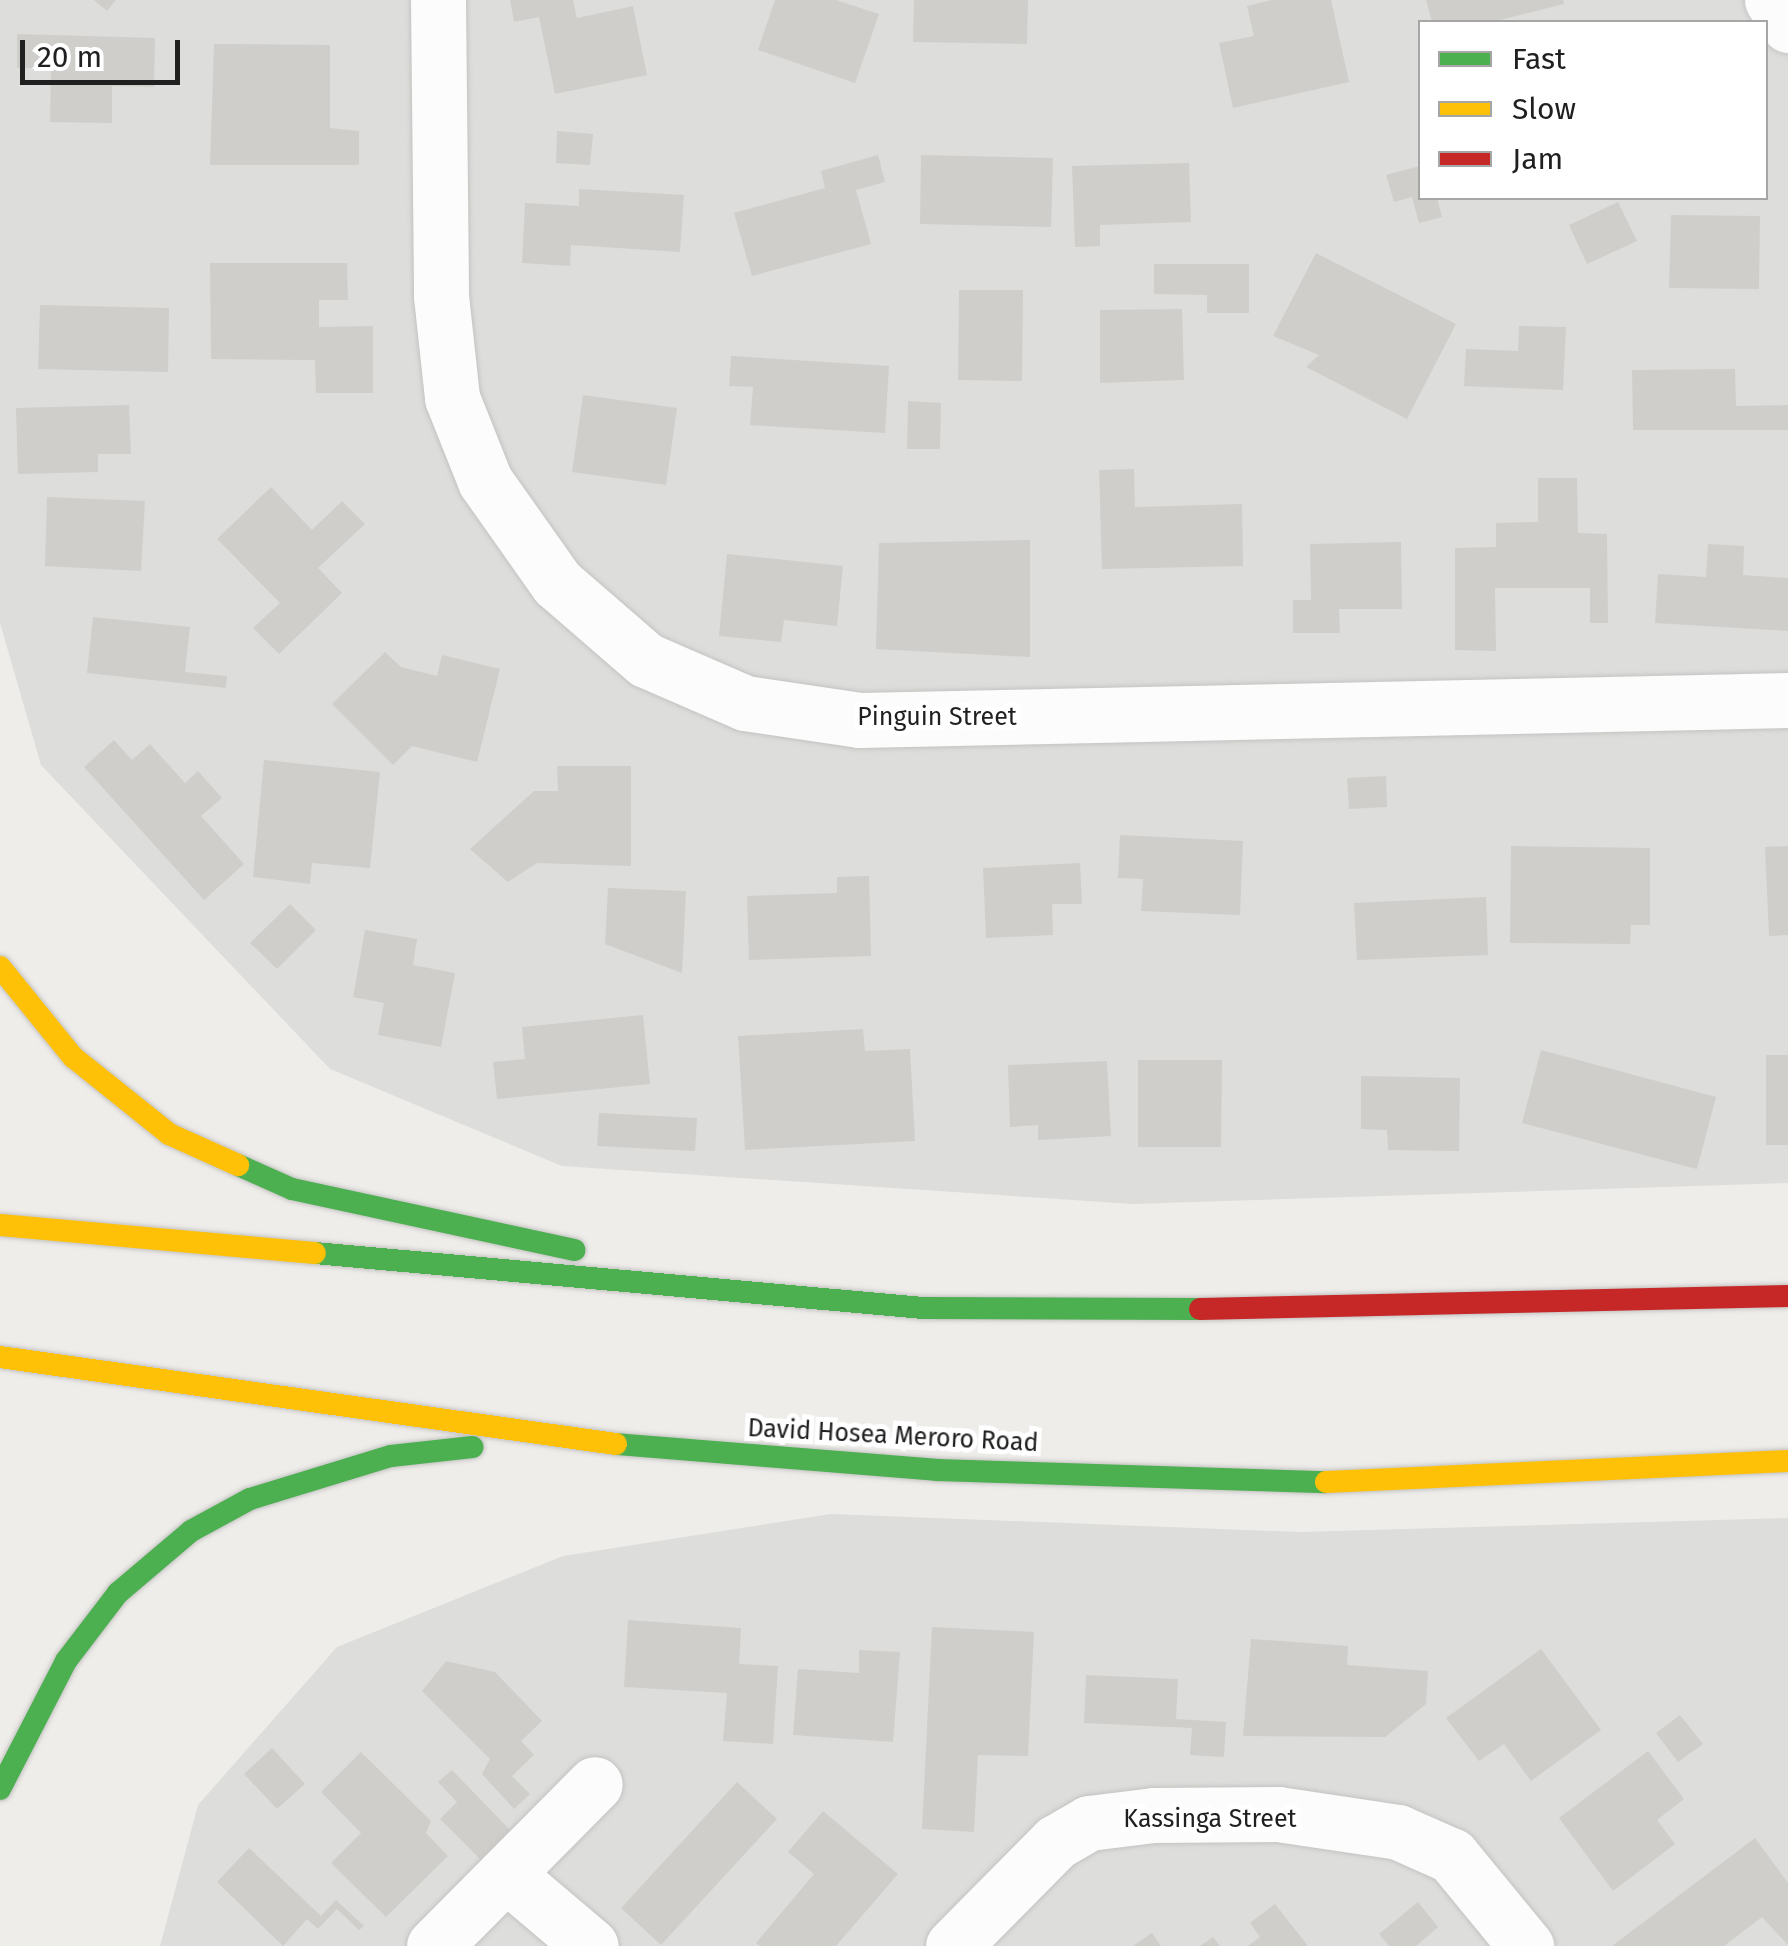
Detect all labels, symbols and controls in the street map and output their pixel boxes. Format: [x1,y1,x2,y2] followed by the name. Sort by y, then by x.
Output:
[25,20,185,82] scale bar
[1418,20,1768,200] legend
[37,39,102,75] text: 20 m
[1512,41,1566,77] text: Fast
[1512,91,1576,127] text: Slow
[1512,141,1563,177] text: Jam
[857,702,1017,732] street label: Pinguin Street
[747,1413,1039,1459] street label: David Hosea Meroro Road
[1123,1804,1297,1834] street label: Kassinga Street

